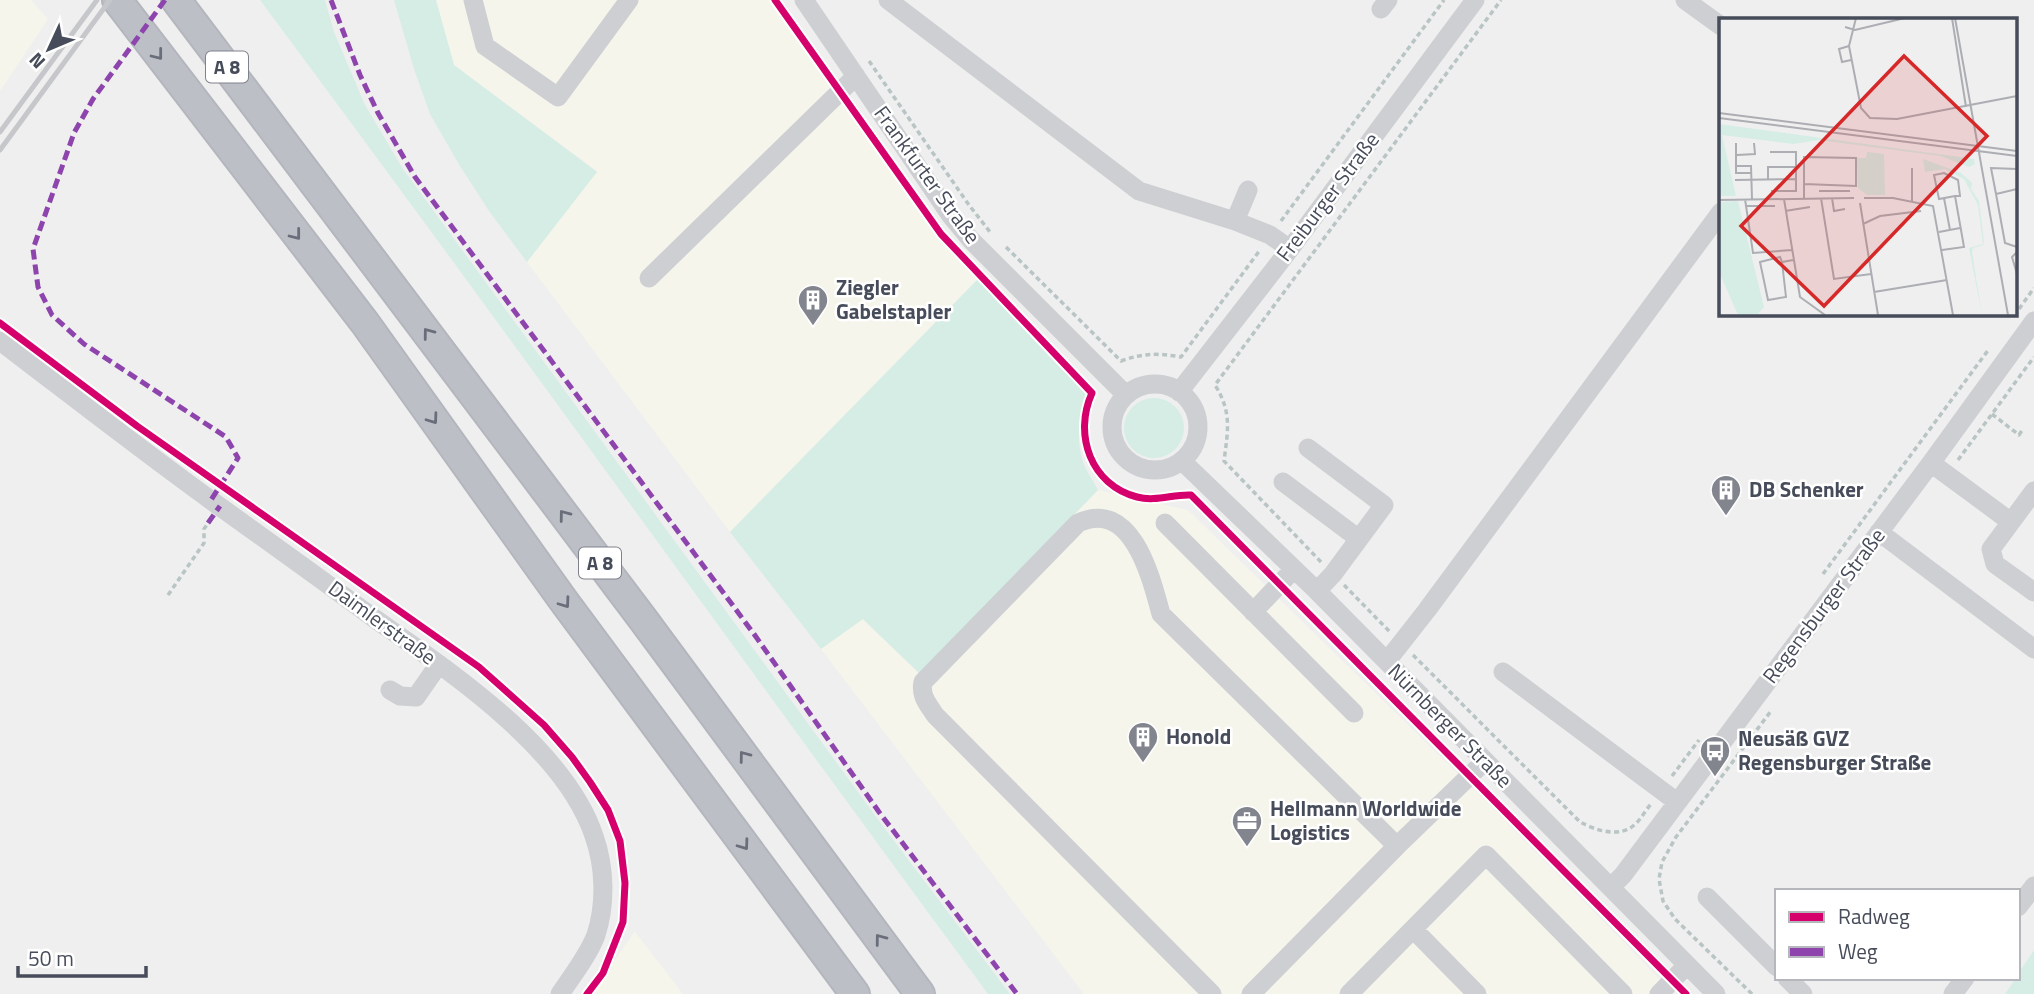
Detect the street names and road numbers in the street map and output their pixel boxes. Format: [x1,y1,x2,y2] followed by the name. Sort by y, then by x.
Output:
[206,52,248,82] road number: A 8
[867,99,989,250] street label: Frankfurter Straße
[1268,125,1386,268] street label: Freiburger Straße
[1754,521,1892,690] street label: Regensburger Straße
[579,548,621,578] road number: A 8
[322,572,443,672] street label: Daimlerstraße
[1381,656,1520,795] street label: Nürnberger Straße

